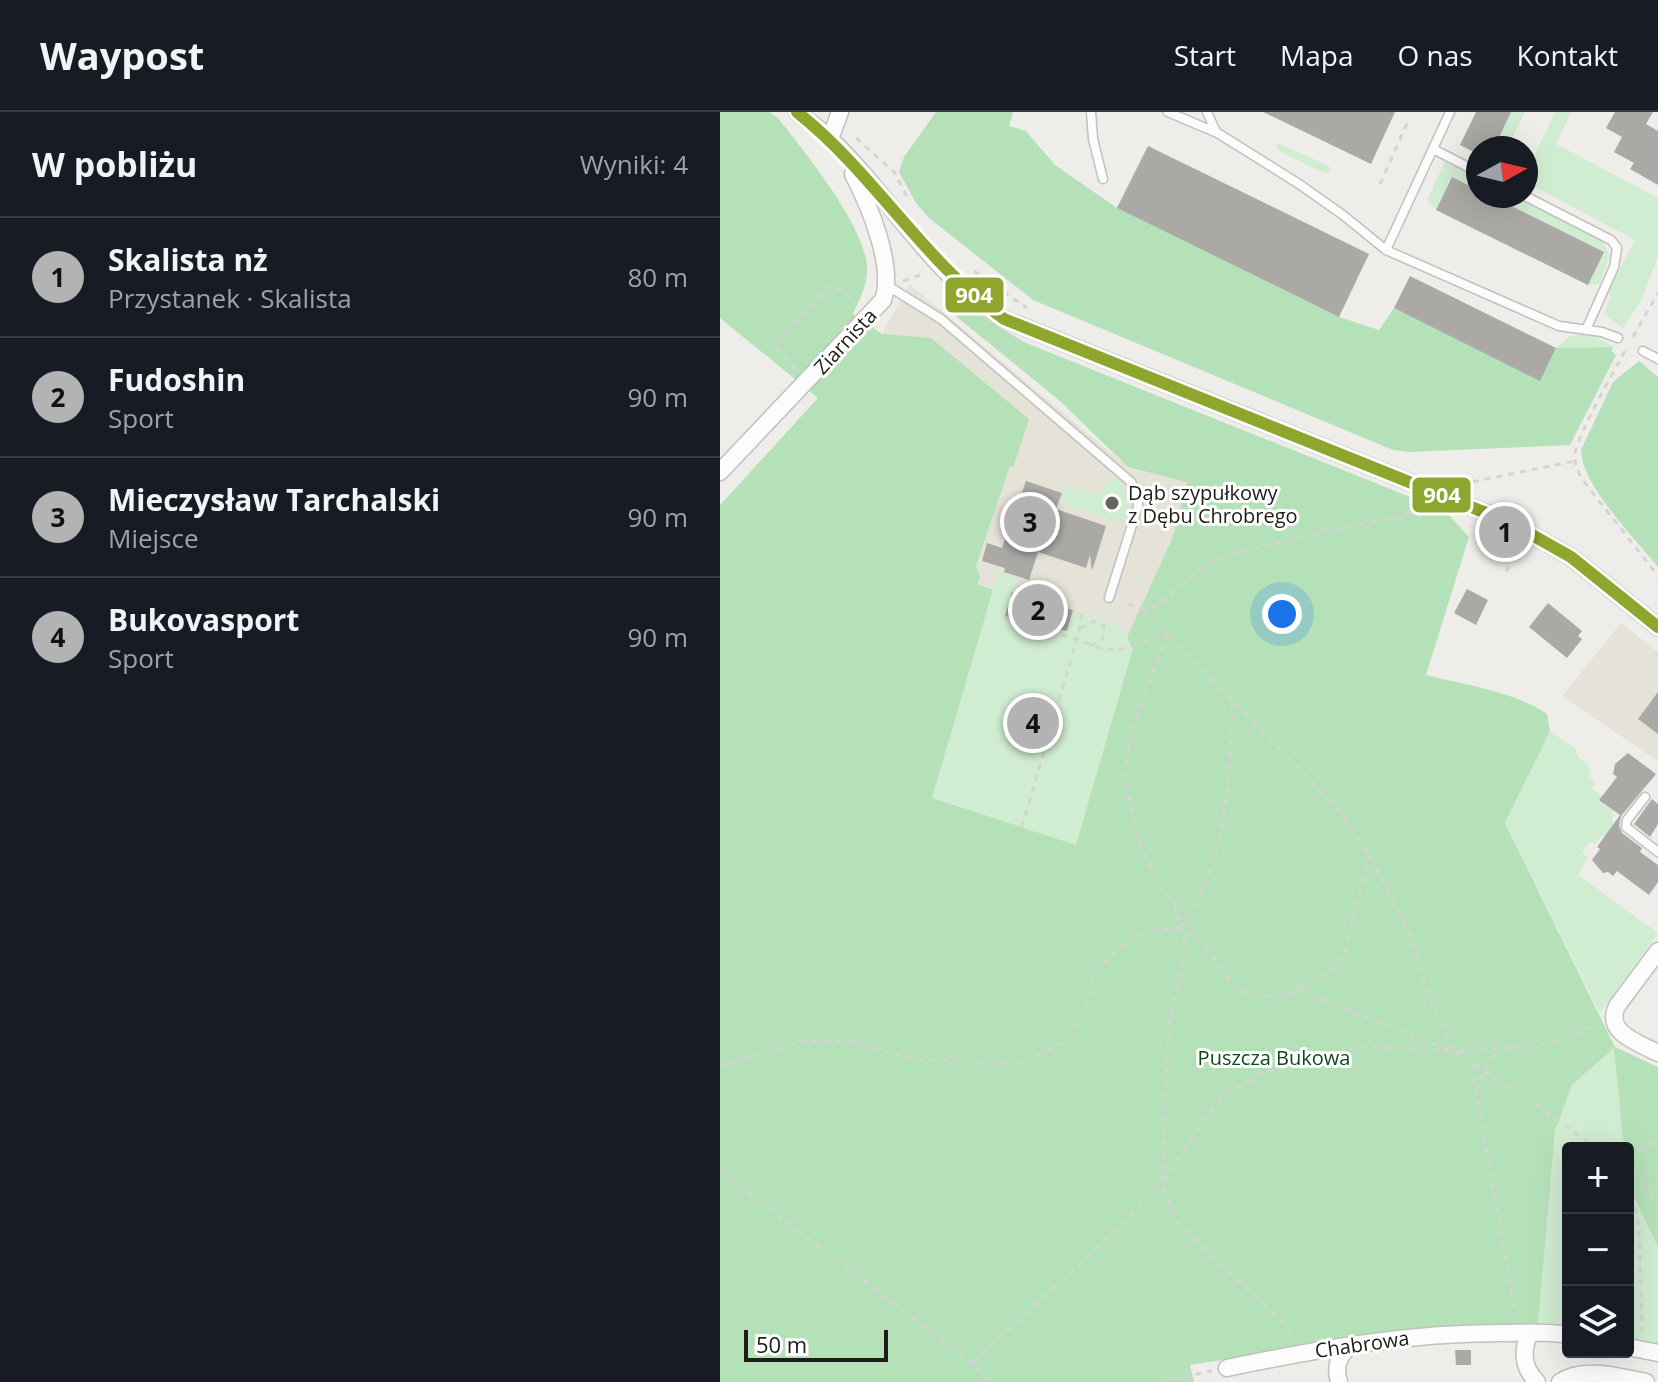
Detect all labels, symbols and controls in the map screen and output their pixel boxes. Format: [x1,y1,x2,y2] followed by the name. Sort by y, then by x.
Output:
[40,29,204,81] text: Waypost
[1174,36,1236,74] text: Start
[1280,36,1353,74] text: Mapa
[1397,36,1473,74] text: O nas
[1517,36,1618,74] text: Kontakt
[1466,136,1538,208] north arrow
[32,141,197,187] text: W pobliżu
[580,146,688,182] text: Wyniki: 4
[108,239,268,280] text: Skalista nż
[51,259,65,295] text: 1
[627,259,688,295] text: 80 m
[944,276,1005,314] line badge: 904
[955,279,993,309] text: 904
[108,280,352,316] text: Przystanek · Skalista
[808,302,882,380] street label: Ziarnista
[108,359,245,400] text: Fudoshin
[51,379,65,415] text: 2
[627,379,688,415] text: 90 m
[108,400,174,436] text: Sport
[1411,476,1472,514] line badge: 904
[108,479,440,520] text: Mieczysław Tarchalski
[1128,479,1298,529] place label: Dąb szypułkowy z Dębu Chrobrego
[1423,479,1461,509] text: 904
[1004,492,1056,552] pin: 3
[1103,494,1121,512] marker: Dąb szypułkowy z Dębu Chrobrego
[51,499,65,535] text: 3
[627,499,688,535] text: 90 m
[1479,502,1531,562] pin: 1
[108,520,199,556] text: Miejsce
[1012,580,1064,640] pin: 2
[1262,594,1302,634] your location
[108,599,299,640] text: Bukovasport
[51,619,65,655] text: 4
[627,619,688,655] text: 90 m
[108,640,174,676] text: Sport
[1007,693,1059,753] pin: 4
[1198,1044,1350,1071] park label: Puszcza Bukowa
[1562,1142,1634,1358] map controls
[1562,1142,1634,1214] button: +
[1562,1214,1634,1286] button: −
[1562,1286,1634,1358] button: layers
[1313,1324,1411,1364] street label: Chabrowa
[744,1326,888,1362] scale bar
[756,1329,807,1359] text: 50 m

